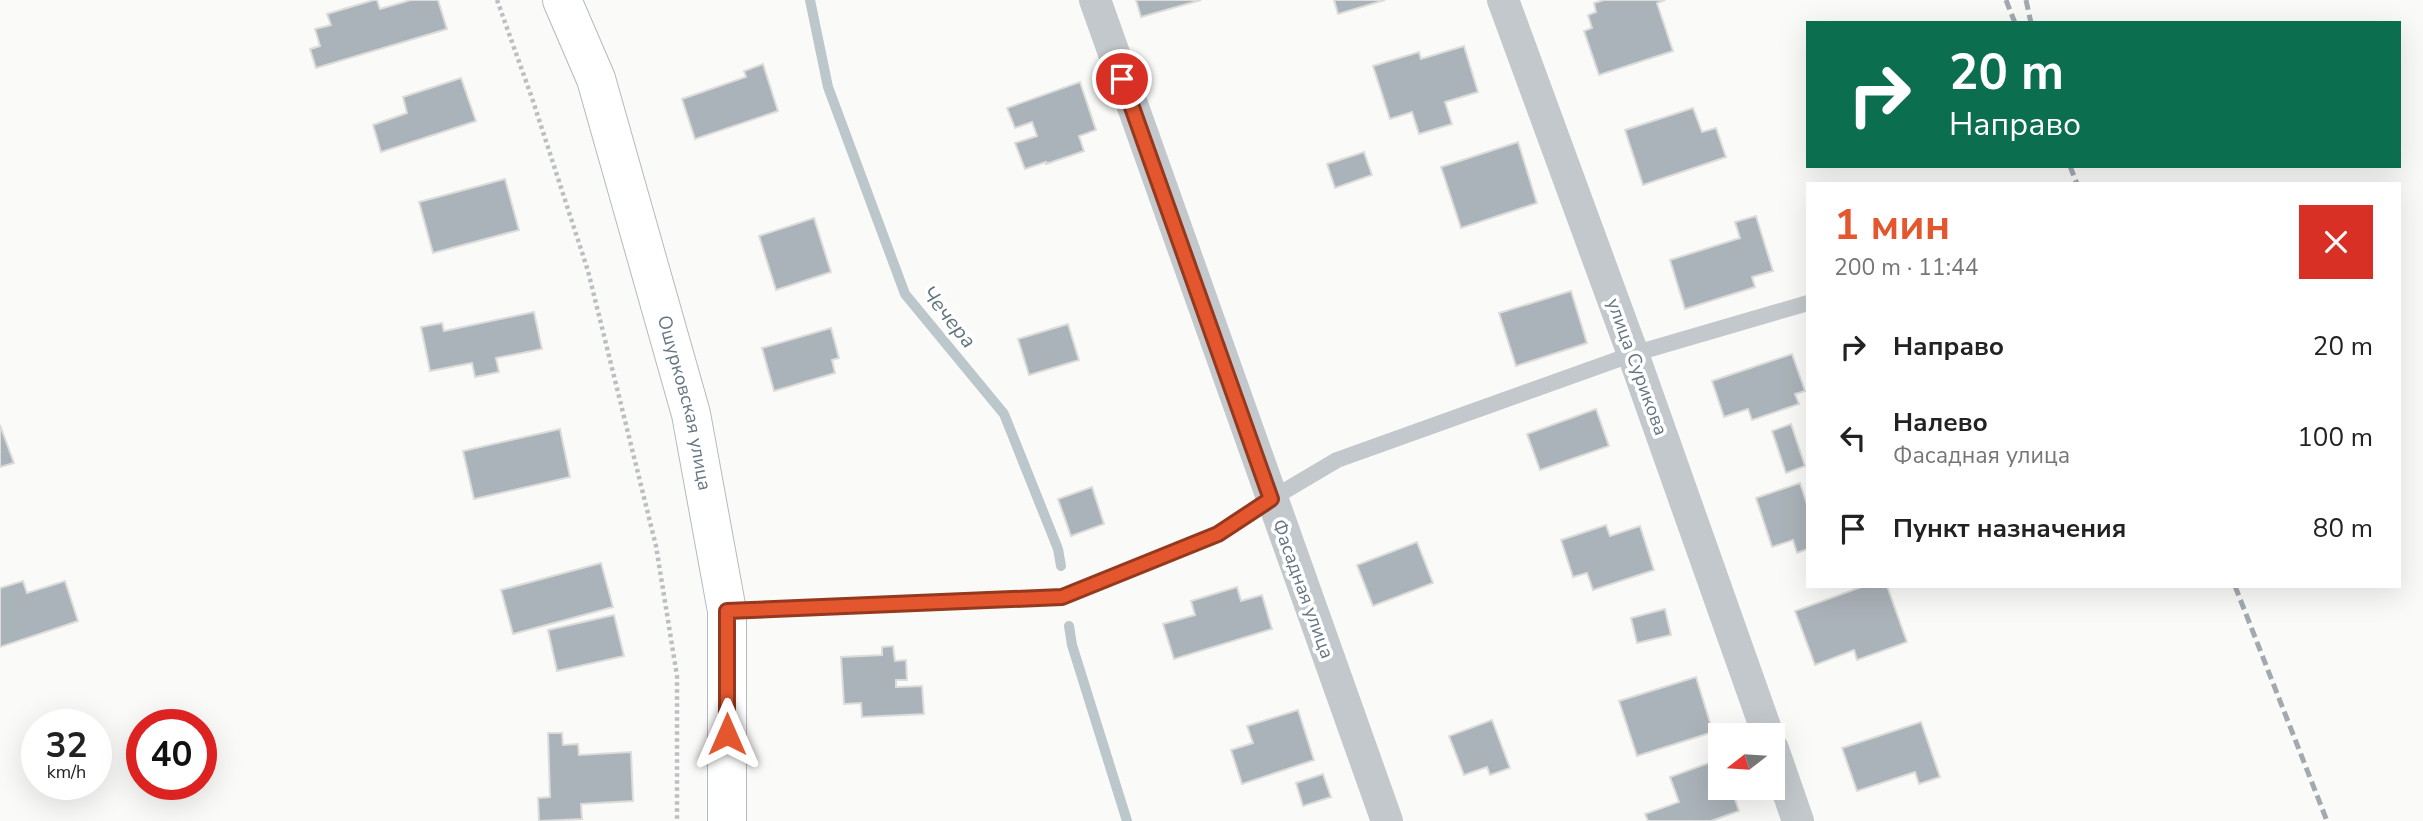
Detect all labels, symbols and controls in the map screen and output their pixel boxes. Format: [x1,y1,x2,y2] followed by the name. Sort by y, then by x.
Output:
[1949,39,2064,106] text: 20 m
[1092,49,1152,109] pin
[1834,49,1925,140] icon: right
[1103,60,1141,98] icon: arrive
[1949,103,2081,146] text: Направо
[1834,197,1950,254] text: 1 мин
[2299,205,2373,279] button: close
[1834,252,1979,283] text: 200 m · 11:44
[915,280,983,354] water label: Чечера
[1600,295,1674,439] street label: улица Сурикова
[651,312,718,493] street label: Ошурковская улица
[1834,328,1872,366] icon: right
[1893,329,2004,364] text: Направо
[2313,329,2373,364] text: 20 m
[1893,405,1988,440] text: Налево
[1834,419,1872,457] icon: left
[2297,420,2373,455] text: 100 m
[1893,440,2070,471] text: Фасадная улица
[1834,510,1872,548] icon: arrive
[1893,511,2126,546] text: Пункт назначения
[2313,511,2373,546] text: 80 m
[1266,516,1340,662] street label: Фасадная улица
[690,697,764,771] position arrow
[126,709,217,800] speed limit sign: 40
[45,722,88,769] text: 32
[1708,723,1785,800] north arrow
[1708,723,1785,800] map controls
[47,760,86,784] text: km/h

